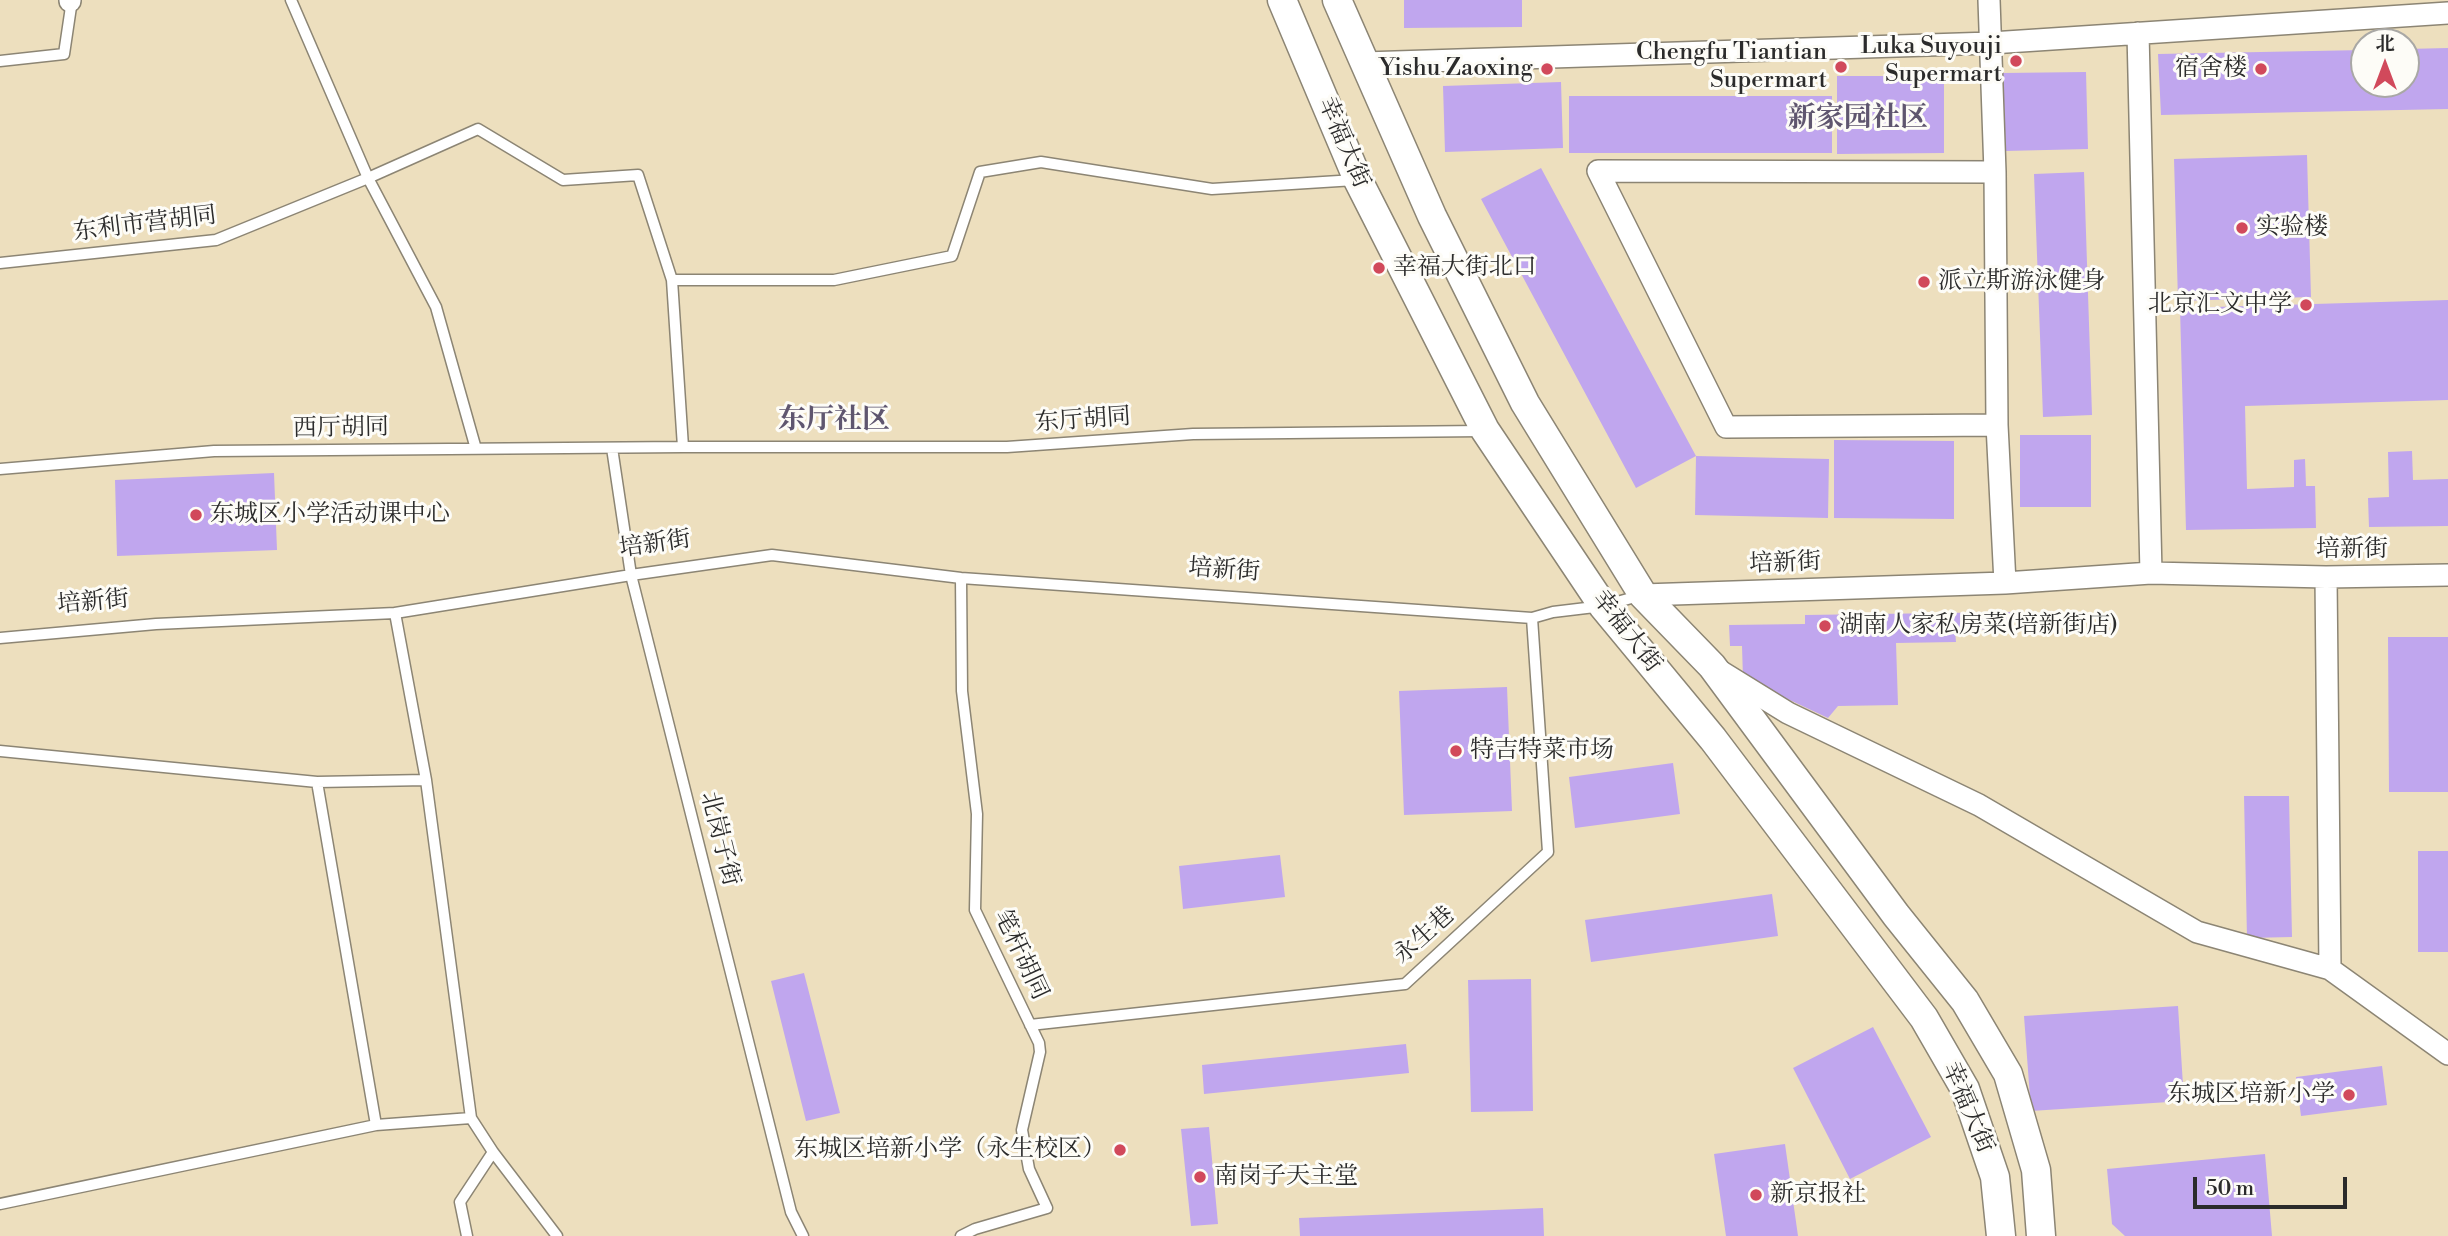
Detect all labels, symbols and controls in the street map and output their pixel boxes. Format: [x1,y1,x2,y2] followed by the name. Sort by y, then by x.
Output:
[2350,28,2420,98] north arrow
[2375,32,2395,56] text: 北
[1860,33,2002,89] place label: Luka Suyouji Supermart
[1636,39,1827,95] place label: Chengfu Tiantian Supermart
[2008,53,2024,69] marker: Luka Suyouji Supermart
[1379,55,1533,83] place label: Yishu Zaoxing
[2175,55,2247,83] place label: 宿舍楼
[1833,59,1849,75] marker: Chengfu Tiantian Supermart
[1539,61,1555,77] marker: Yishu Zaoxing
[2253,61,2269,77] marker: 宿舍楼
[1311,93,1375,193] street label: 幸福大街
[1788,102,1928,136] district label: 新家园社区
[72,202,218,248] street label: 东利市营胡同
[2256,214,2328,242] place label: 实验楼
[2234,220,2250,236] marker: 实验楼
[1393,254,1537,282] place label: 幸福大街北口
[1371,260,1387,276] marker: 幸福大街北口
[1938,268,2106,296] place label: 派立斯游泳健身
[1916,274,1932,290] marker: 派立斯游泳健身
[2148,291,2292,319] place label: 北京汇文中学
[2298,297,2314,313] marker: 北京汇文中学
[1034,403,1132,439] street label: 东厅胡同
[778,404,890,438] district label: 东厅社区
[293,414,389,444] street label: 西厅胡同
[210,501,450,529] place label: 东城区小学活动课中心
[188,507,204,523] marker: 东城区小学活动课中心
[617,526,693,564] street label: 培新街
[2316,536,2388,564] street label: 培新街
[1749,548,1821,580] street label: 培新街
[1187,554,1261,588] street label: 培新街
[1585,585,1667,679] street label: 幸福大街
[56,586,130,620] street label: 培新街
[1839,612,2118,640] place label: 湖南人家私房菜(培新街店)
[1817,618,1833,634] marker: 湖南人家私房菜(培新街店)
[1470,737,1614,765] place label: 特吉特菜市场
[1448,743,1464,759] marker: 特吉特菜市场
[693,789,745,889] street label: 北岗子街
[1389,901,1461,971] street label: 永生巷
[987,905,1053,1005] street label: 笔杆胡同
[1935,1058,1999,1158] street label: 幸福大街
[2167,1081,2335,1109] place label: 东城区培新小学
[2341,1087,2357,1103] marker: 东城区培新小学
[794,1136,1106,1164] place label: 东城区培新小学（永生校区）
[1112,1142,1128,1158] marker: 东城区培新小学（永生校区）
[2196,1162,2350,1206] scale bar
[1214,1163,1358,1191] place label: 南岗子天主堂
[1192,1169,1208,1185] marker: 南岗子天主堂
[2206,1176,2254,1202] text: 50 m
[1770,1181,1866,1209] place label: 新京报社
[1748,1187,1764,1203] marker: 新京报社

